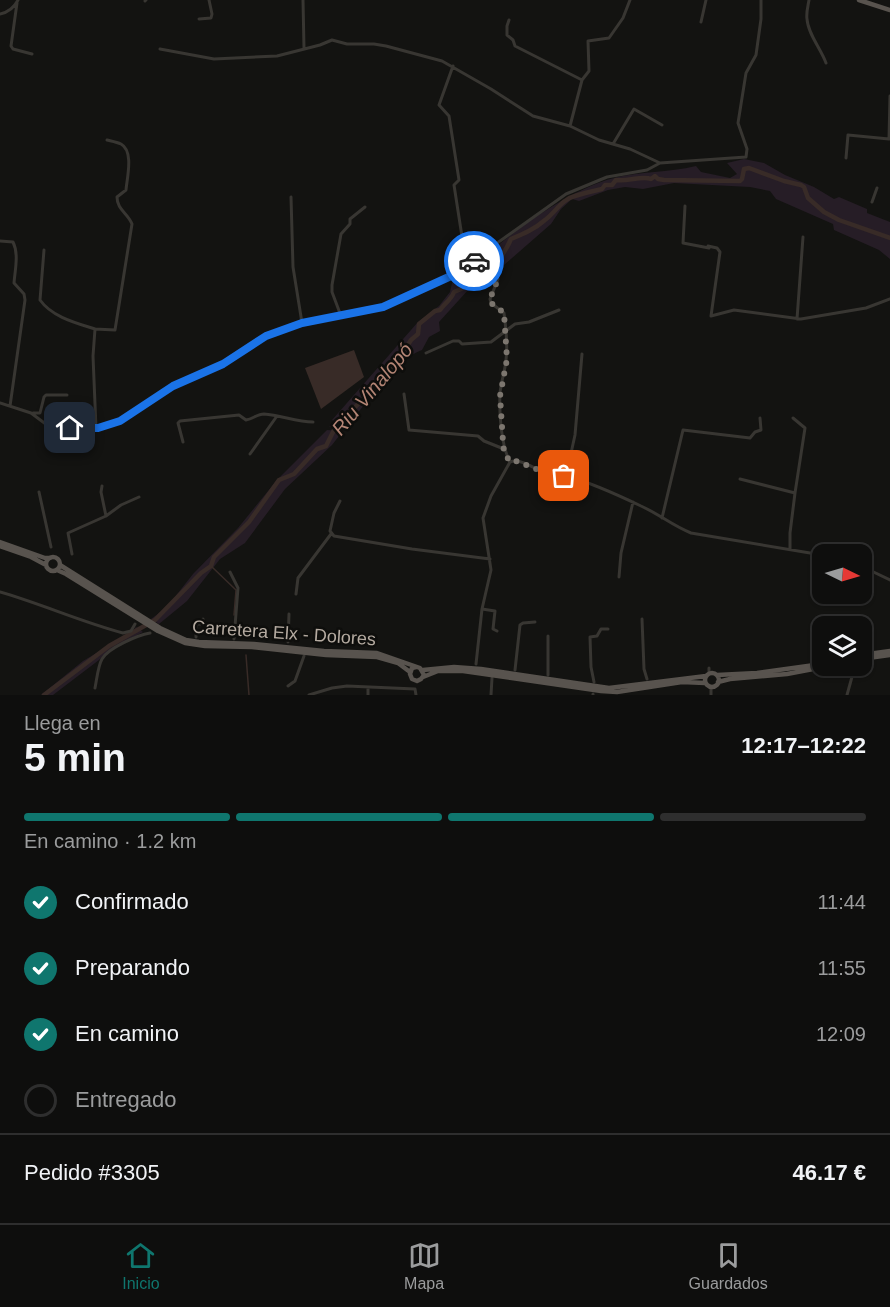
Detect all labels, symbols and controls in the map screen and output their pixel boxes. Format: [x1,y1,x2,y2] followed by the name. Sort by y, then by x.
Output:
[444,231,504,291] courier
[458,245,491,278] icon: car
[327,339,417,439] water label: Riu Vinalopó
[44,402,95,453] pin
[53,411,86,444] icon: home
[538,450,589,501] pin
[547,459,580,492] icon: bag
[812,544,872,604] north arrow
[812,544,872,676] map controls
[812,616,872,676] button: layers
[191,617,377,649] street label: Carretera Elx - Dolores
[24,712,101,734] text: Llega en
[741,733,866,758] text: 12:17–12:22
[24,736,126,779] text: 5 min
[24,830,196,852] text: En camino · 1.2 km
[24,886,57,919] icon: check
[75,889,189,914] text: Confirmado
[817,891,866,913] text: 11:44
[24,952,57,985] icon: check
[75,955,190,980] text: Preparando
[817,957,866,979] text: 11:55
[24,1018,57,1051] icon: check
[75,1021,179,1046] text: En camino
[816,1023,866,1045] text: 12:09
[75,1087,177,1112] text: Entregado
[24,1160,160,1185] text: Pedido #3305
[793,1160,866,1185] text: 46.17 €
[122,1239,160,1293] tab: Inicio
[404,1239,444,1293] tab: Mapa
[689,1239,768,1293] tab: Guardados

